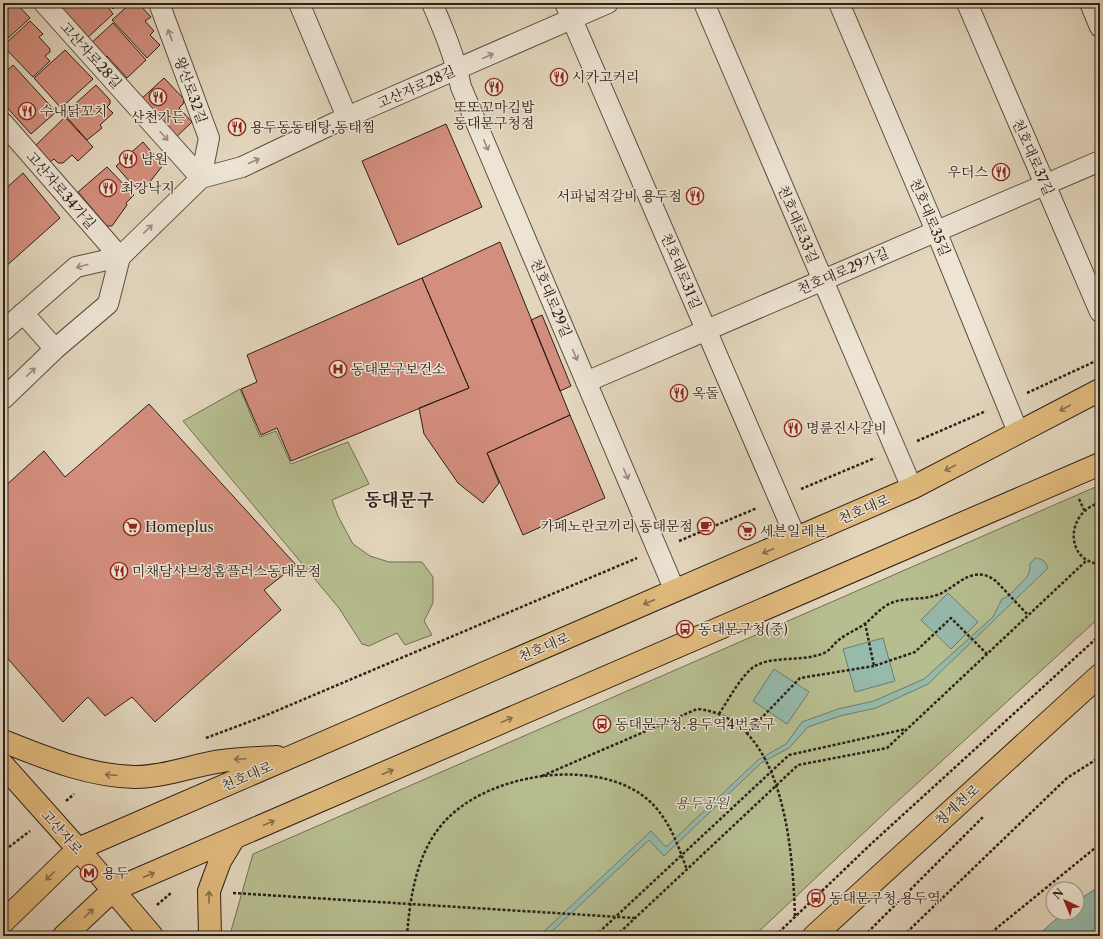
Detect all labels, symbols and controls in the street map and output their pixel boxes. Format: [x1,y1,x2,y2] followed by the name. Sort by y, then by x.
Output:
[56,18,126,92] street label: 고산자로28길
[166,29,174,41] one-way arrow
[481,52,493,59] one-way arrow
[171,54,211,126] street label: 왕산로32길
[374,62,458,112] street label: 고산자로28길
[549,67,569,87] restaurant icon: 시카고커리
[572,68,640,86] place label: 시카고커리
[484,77,504,97] restaurant icon: 또또꼬마김밥 동대문구청점
[148,87,168,107] restaurant icon: 산천가든
[453,98,535,132] place label: 또또꼬마김밥 동대문구청점
[17,101,37,121] restaurant icon: 수내닭꼬치
[40,102,108,120] place label: 수내닭꼬치
[131,108,186,126] place label: 산천가든
[1008,116,1058,198] street label: 천호대로37길
[227,117,247,137] restaurant icon: 용두동동태탕,동태찜
[250,118,375,136] place label: 용두동동태탕,동태찜
[159,131,169,141] one-way arrow
[482,139,490,151] one-way arrow
[22,148,100,232] street label: 고산자로34가길
[118,149,138,169] restaurant icon: 남원
[141,150,168,168] place label: 남원
[248,157,260,164] one-way arrow
[991,162,1011,182] restaurant icon: 우더스
[947,163,988,181] place label: 우더스
[906,175,954,259] street label: 천호대로35길
[98,178,118,198] restaurant icon: 최강낙지
[121,179,175,197] place label: 최강낙지
[773,182,823,266] street label: 천호대로33길
[685,186,705,206] restaurant icon: 서파넓적갈비 용두점
[557,187,682,205] place label: 서파넓적갈비 용두점
[143,225,153,234] one-way arrow
[657,230,705,312] street label: 천호대로31길
[795,244,891,298] street label: 천호대로29가길
[526,256,576,340] street label: 천호대로29길
[76,263,89,270] one-way arrow
[572,348,579,360] one-way arrow
[328,359,348,379] hospital icon: 동대문구보건소
[351,360,446,378] place label: 동대문구보건소
[26,367,36,377] one-way arrow
[669,383,689,403] restaurant icon: 옥돌
[692,384,719,402] place label: 옥돌
[1059,405,1071,412] one-way arrow
[783,418,803,438] restaurant icon: 명륜진사갈비
[806,419,887,437] place label: 명륜진사갈비
[944,465,956,473] one-way arrow
[622,468,630,480] one-way arrow
[364,489,434,511] district label: 동대문구
[836,490,893,528] street label: 천호대로
[696,516,716,536] cafe icon: 카페노란코끼리 동대문점
[122,517,142,537] supermarket icon: Homeplus
[541,517,693,535] place label: 카페노란코끼리 동대문점
[145,518,214,536] place label: Homeplus
[737,521,757,541] supermarket icon: 세븐일레븐
[760,522,828,540] place label: 세븐일레븐
[762,547,774,555] one-way arrow
[109,561,129,581] restaurant icon: 미채담샤브정홈플러스동대문점
[132,562,321,580] place label: 미채담샤브정홈플러스동대문점
[643,599,655,606] one-way arrow
[675,619,695,639] bus stop icon: 동대문구청(중)
[698,620,788,638] place label: 동대문구청(중)
[516,628,573,666] street label: 천호대로
[592,714,612,734] bus stop icon: 동대문구청.용두역4번출구
[615,715,776,733] place label: 동대문구청.용두역4번출구
[501,716,513,724] one-way arrow
[234,756,247,763] one-way arrow
[219,757,276,795] street label: 천호대로
[382,768,394,775] one-way arrow
[105,771,118,778] one-way arrow
[931,780,983,830] street label: 청계천로
[675,794,731,812] park label: 용두공원
[37,806,87,858] street label: 고산자로
[262,819,274,827] one-way arrow
[79,863,99,883] metro station icon: 용두
[102,864,129,882] place label: 용두
[143,870,155,878] one-way arrow
[45,871,55,881] one-way arrow
[1045,881,1085,921] north arrow
[1050,885,1067,902] text: N
[806,888,826,908] bus stop icon: 동대문구청.용두역
[829,889,941,907] place label: 동대문구청.용두역
[205,891,213,904] one-way arrow
[83,909,93,918] one-way arrow

